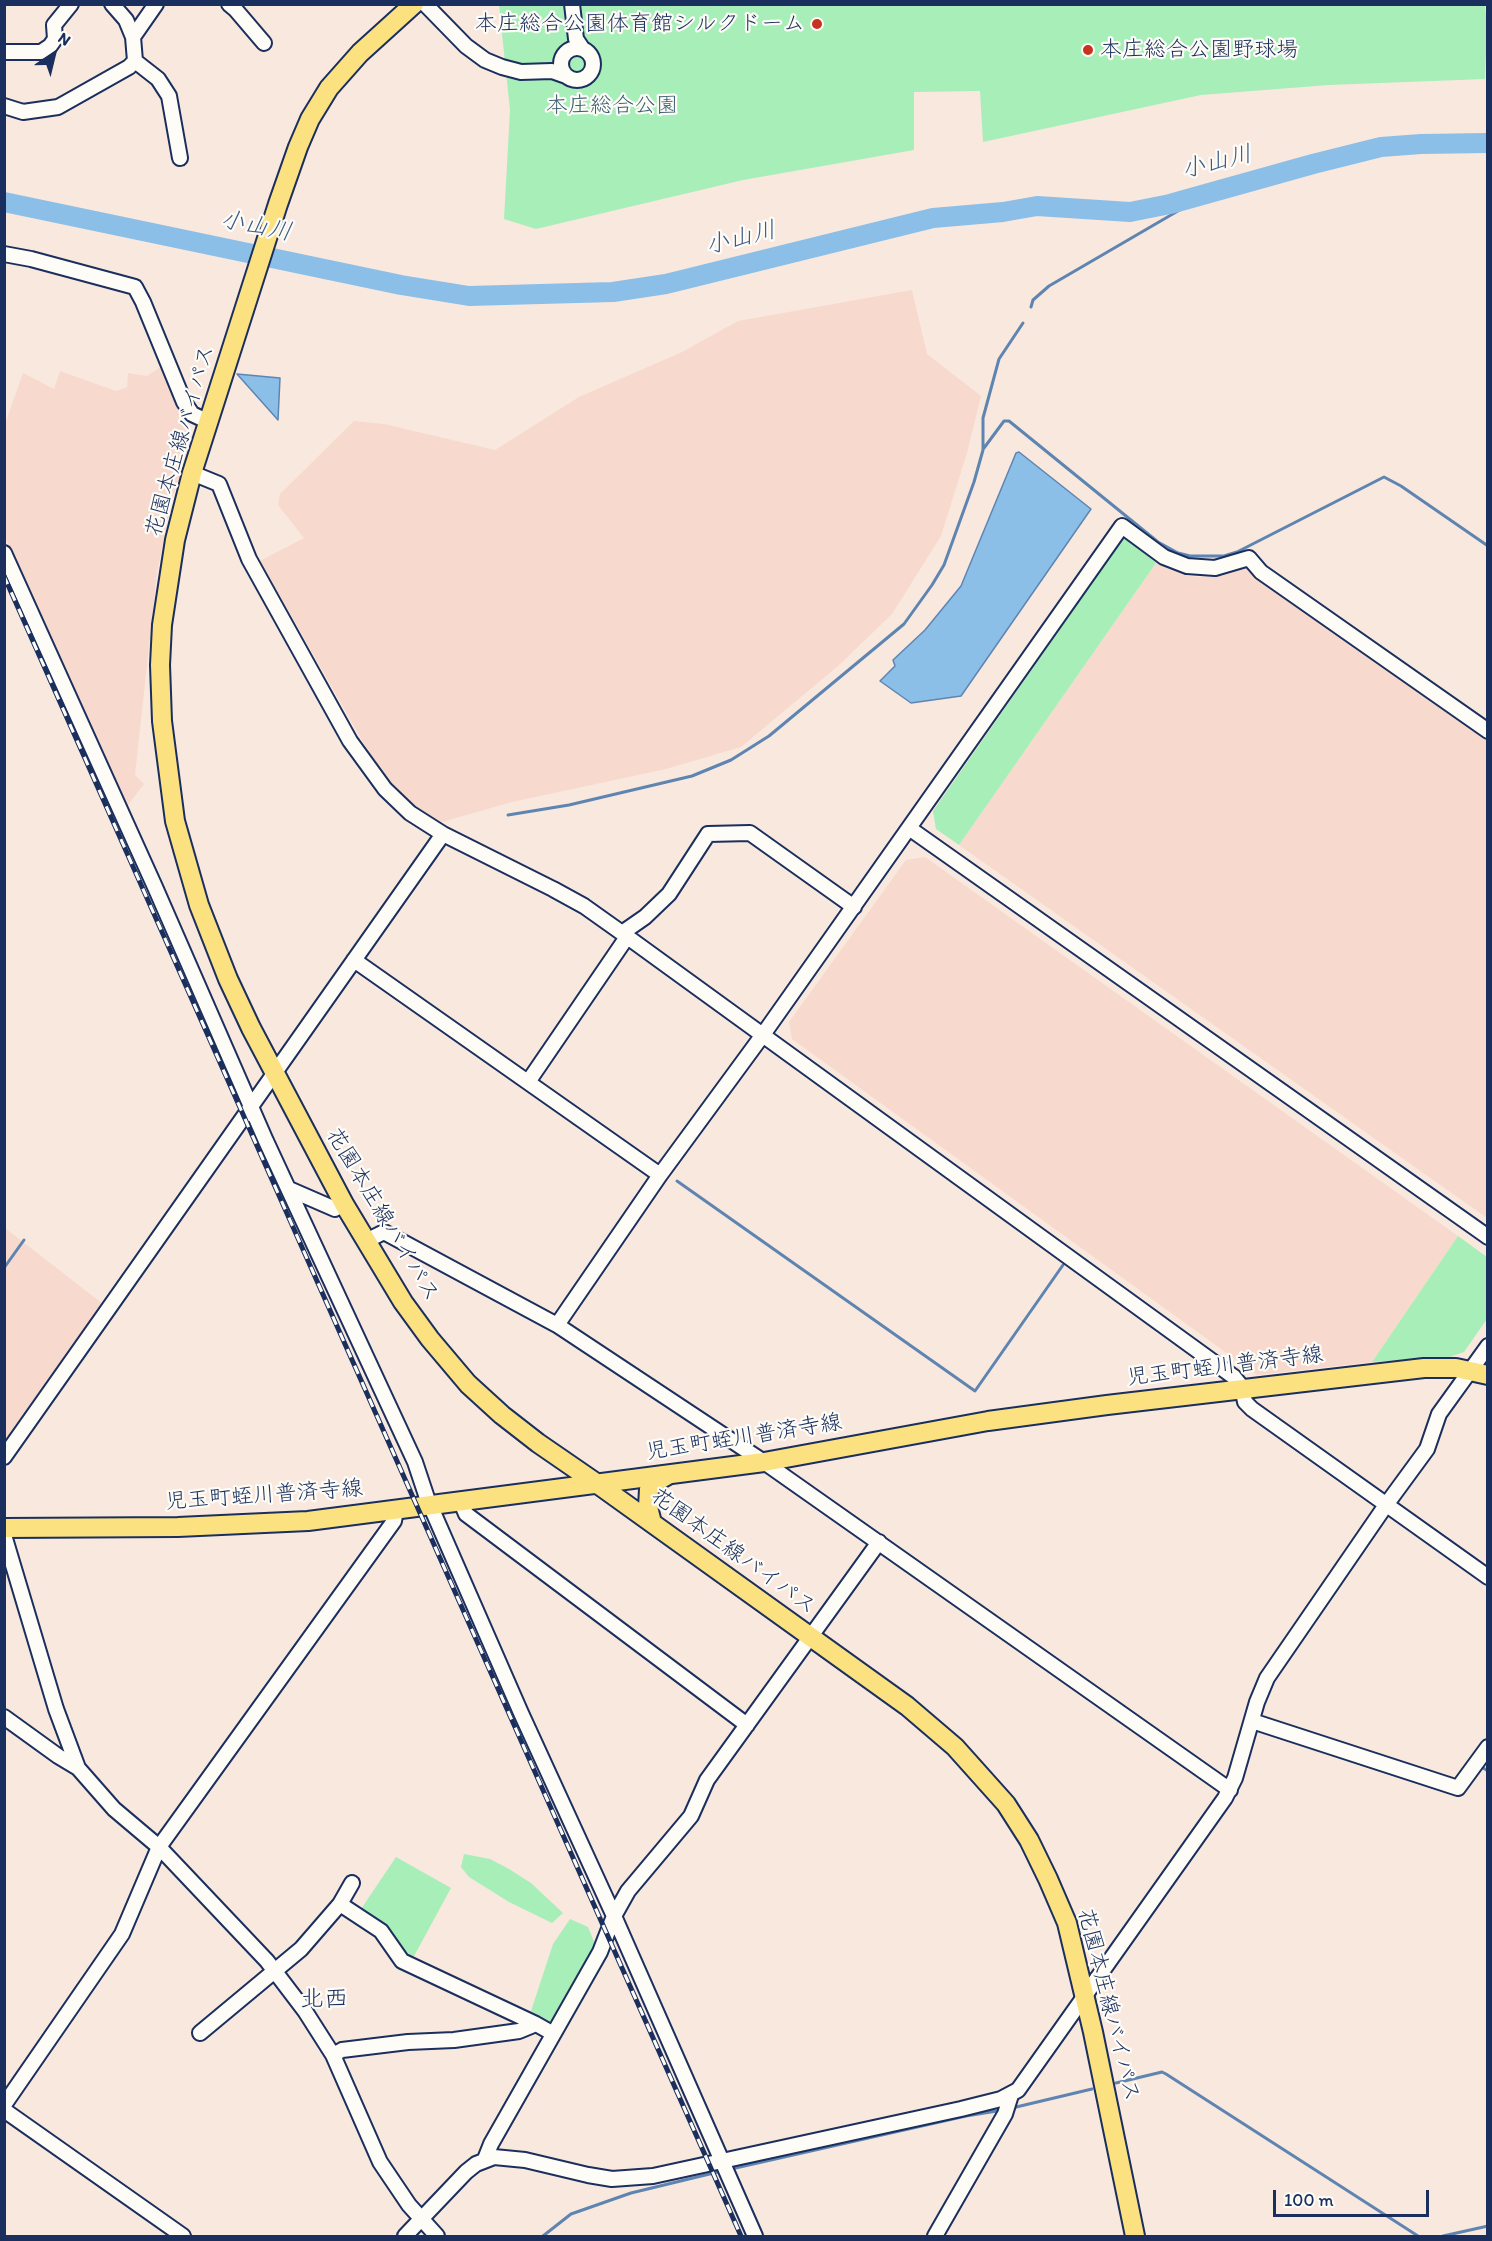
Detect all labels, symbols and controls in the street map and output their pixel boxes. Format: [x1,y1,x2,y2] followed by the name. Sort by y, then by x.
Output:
[475,11,805,37] place label: 本庄総合公園体育館シルクドーム
[810,17,824,31] marker: 本庄総合公園体育館シルクドーム
[24,24,84,84] north arrow
[55,28,74,50] text: N
[1100,37,1298,63] place label: 本庄総合公園野球場
[1081,43,1095,57] marker: 本庄総合公園野球場
[546,93,678,119] park label: 本庄総合公園
[1179,140,1255,186] water label: 小山川
[218,206,294,248] water label: 小山川
[703,216,779,262] water label: 小山川
[141,342,221,540] street label: 花園本庄線バイパス
[320,1123,444,1307] street label: 花園本庄線バイパス
[1125,1342,1325,1392] street label: 児玉町蛭川普済寺線
[644,1409,844,1467] street label: 児玉町蛭川普済寺線
[164,1476,364,1516] street label: 児玉町蛭川普済寺線
[645,1483,821,1621] street label: 花園本庄線バイパス
[1071,1906,1145,2104] street label: 花園本庄線バイパス
[300,1986,348,2014] district label: 北西
[1276,2178,1432,2216] scale bar
[1284,2189,1334,2211] text: 100 m

